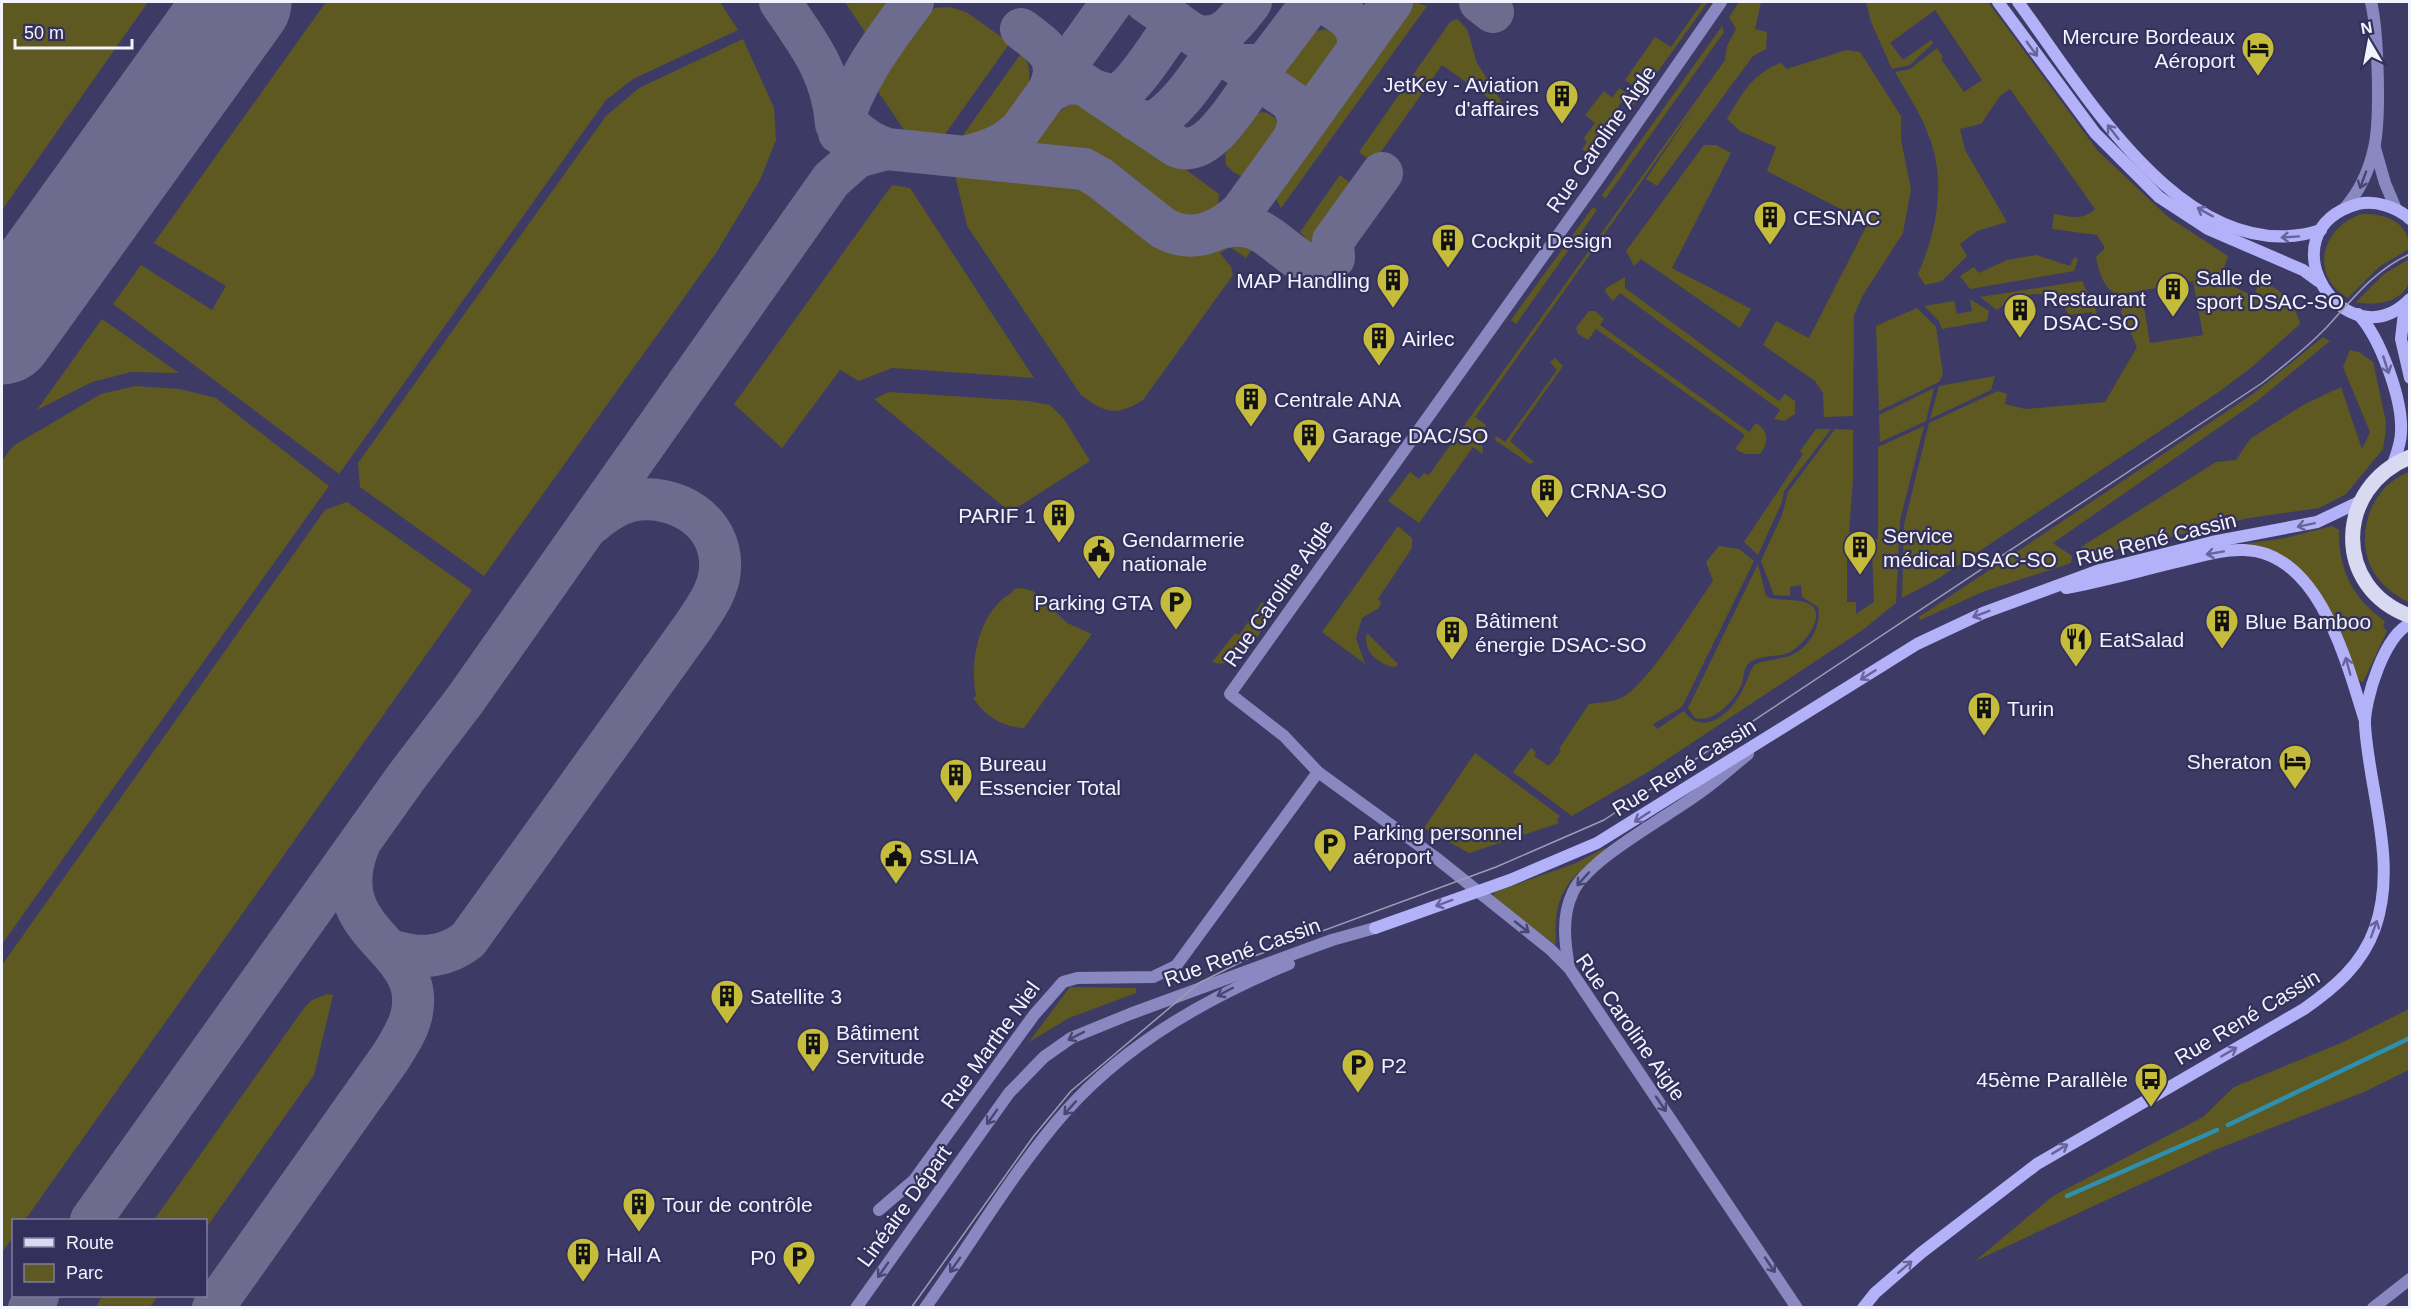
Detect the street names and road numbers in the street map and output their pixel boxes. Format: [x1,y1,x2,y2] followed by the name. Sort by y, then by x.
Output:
[1542,61,1660,217] street label: Rue Caroline Aigle
[2073,508,2239,570] street label: Rue René Cassin
[1219,515,1337,671] street label: Rue Caroline Aigle
[1608,714,1760,820] street label: Rue René Cassin
[1161,913,1323,991] street label: Rue René Cassin
[1572,949,1690,1105] street label: Rue Caroline Aigle
[2171,965,2323,1069] street label: Rue René Cassin
[936,977,1044,1113] street label: Rue Marthe Niel
[852,1141,956,1271] street label: Linéaire Départ

